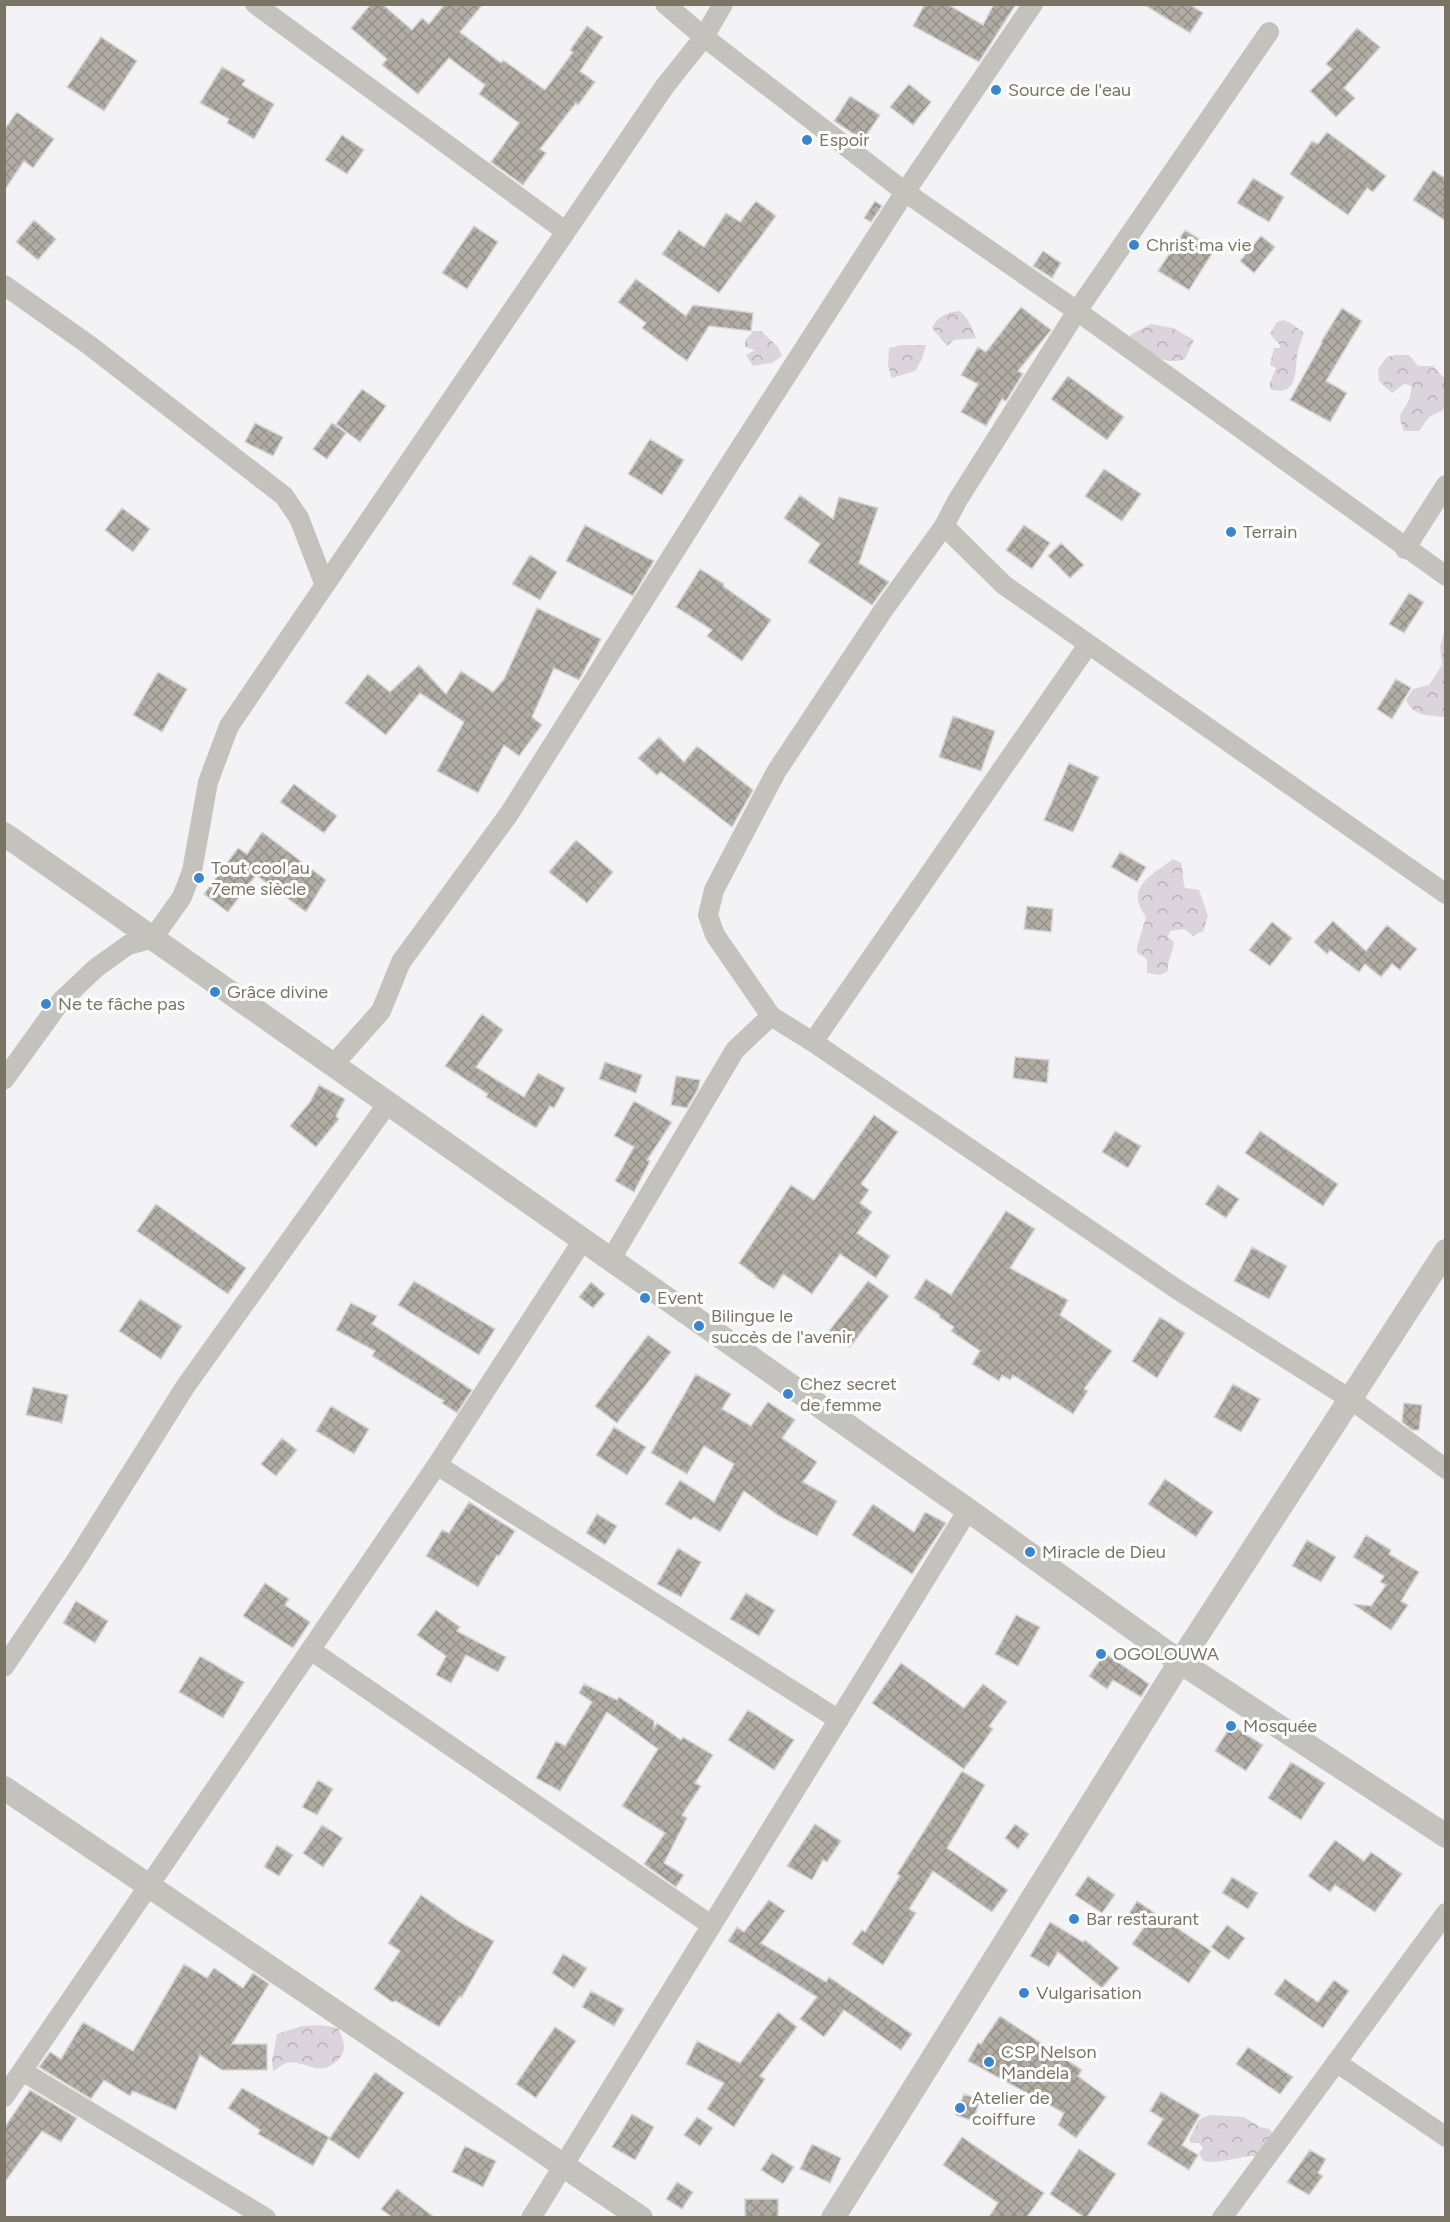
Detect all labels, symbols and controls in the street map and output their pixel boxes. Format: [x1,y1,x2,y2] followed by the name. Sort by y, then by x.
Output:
[1008,79,1131,101] place label: Source de l'eau
[989,83,1003,97] marker: Source de l'eau
[819,129,869,151] place label: Espoir
[800,133,814,147] marker: Espoir
[1146,234,1251,256] place label: Christ ma vie
[1127,238,1141,252] marker: Christ ma vie
[1243,521,1297,543] place label: Terrain
[1224,525,1238,539] marker: Terrain
[211,857,310,900] place label: Tout cool au 7eme siècle
[192,871,206,885] marker: Tout cool au 7eme siècle
[227,981,328,1003] place label: Grâce divine
[208,985,222,999] marker: Grâce divine
[58,993,185,1015] place label: Ne te fâche pas
[39,997,53,1011] marker: Ne te fâche pas
[657,1287,704,1309] place label: Event
[638,1291,652,1305] marker: Event
[711,1305,852,1348] place label: Bilingue le succès de l'avenir
[692,1319,706,1333] marker: Bilingue le succès de l'avenir
[800,1373,897,1416] place label: Chez secret de femme
[781,1387,795,1401] marker: Chez secret de femme
[1042,1541,1166,1563] place label: Miracle de Dieu
[1023,1545,1037,1559] marker: Miracle de Dieu
[1113,1643,1219,1665] place label: OGOLOUWA
[1094,1647,1108,1661] marker: OGOLOUWA
[1243,1715,1317,1737] place label: Mosquée
[1224,1719,1238,1733] marker: Mosquée
[1086,1908,1199,1930] place label: Bar restaurant
[1067,1912,1081,1926] marker: Bar restaurant
[1036,1982,1141,2004] place label: Vulgarisation
[1017,1986,1031,2000] marker: Vulgarisation
[1001,2041,1097,2084] place label: CSP Nelson Mandela
[982,2055,996,2069] marker: CSP Nelson Mandela
[972,2087,1050,2130] place label: Atelier de coiffure
[953,2101,967,2115] marker: Atelier de coiffure

